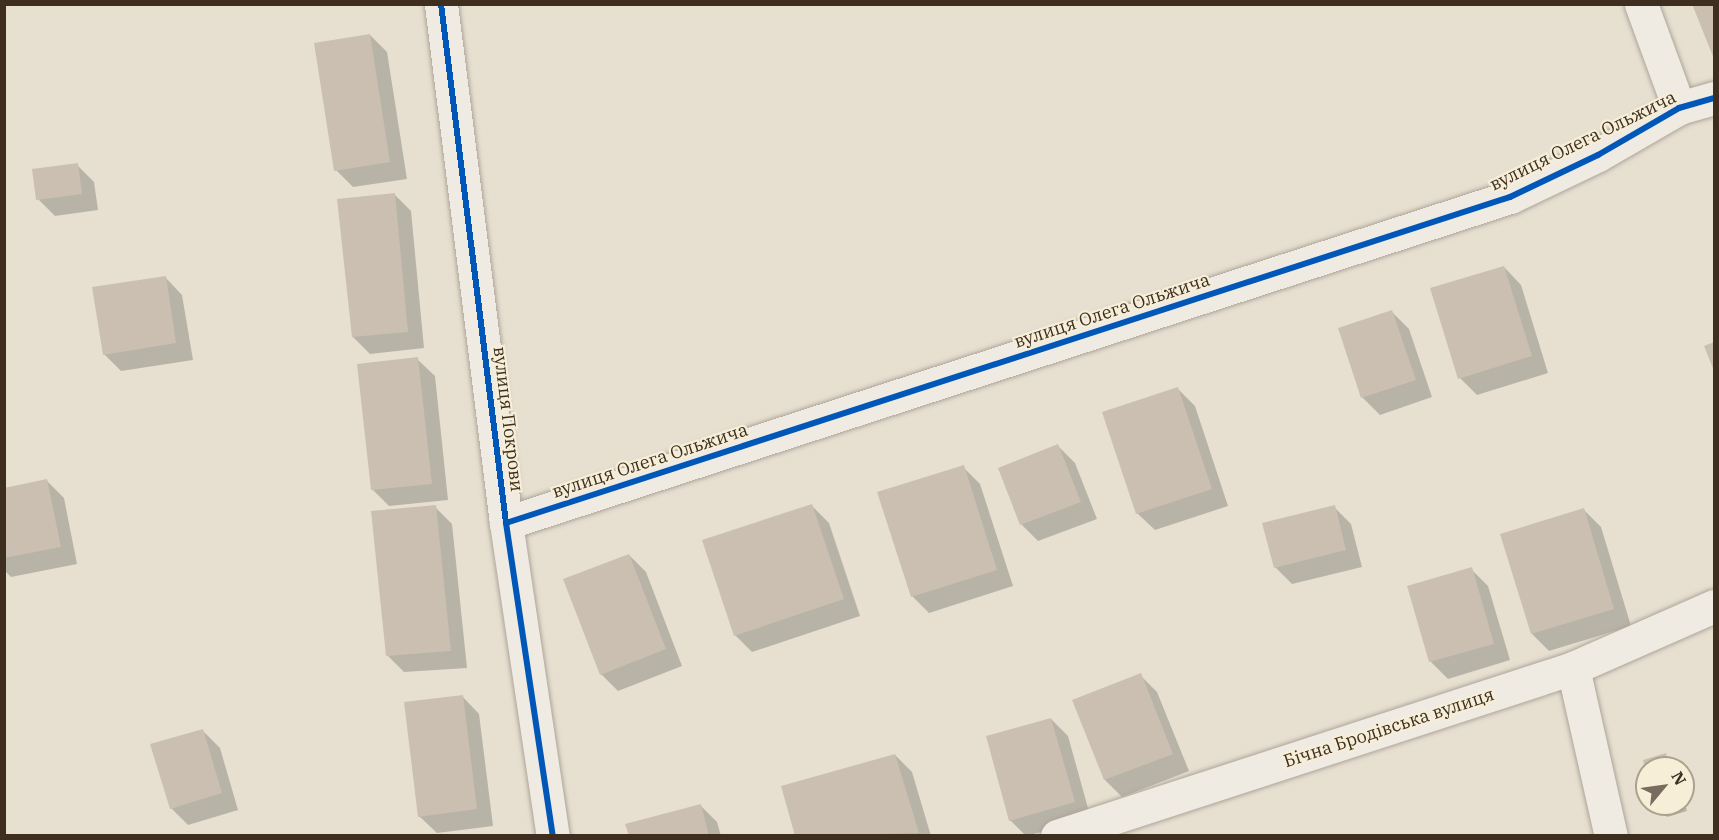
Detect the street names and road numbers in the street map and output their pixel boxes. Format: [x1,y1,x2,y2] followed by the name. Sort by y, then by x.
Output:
[1486,86,1680,196] street label: вулиця Олега Ольжича
[1011,269,1213,353] street label: вулиця Олега Ольжича
[488,345,528,493] street label: вулиця Покрови
[549,419,751,503] street label: вулиця Олега Ольжича
[1281,684,1497,772] street label: Бічна Бродівська вулиця

